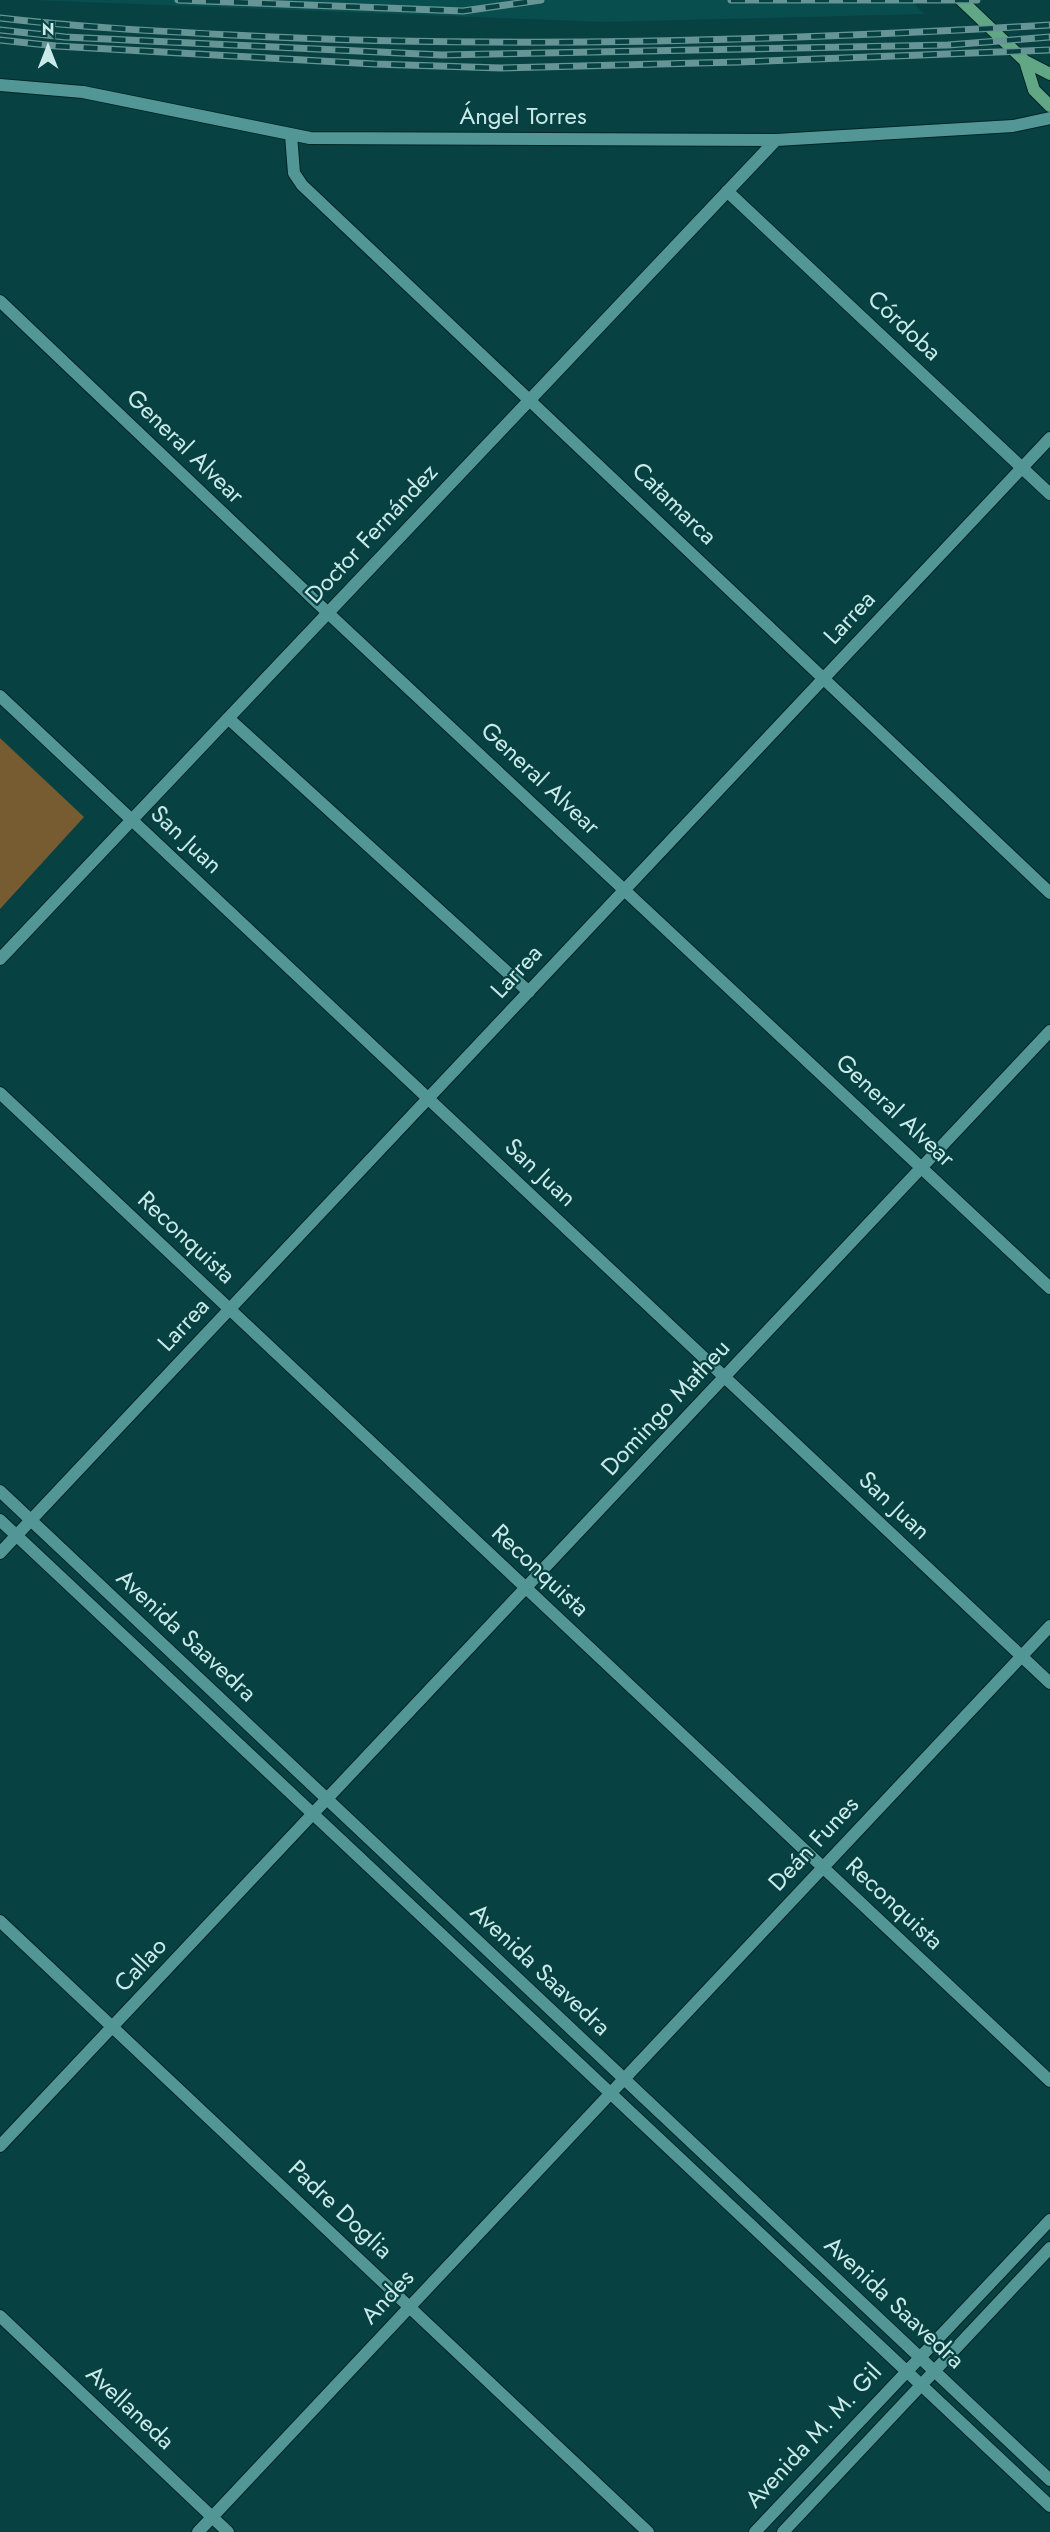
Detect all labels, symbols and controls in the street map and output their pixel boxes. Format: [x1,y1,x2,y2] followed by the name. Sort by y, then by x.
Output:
[18,18,78,78] north arrow
[42,18,54,41] text: N
[459,104,587,132] street label: Ángel Torres
[860,286,946,368] street label: Córdoba
[119,385,249,511] street label: General Alvear
[625,458,721,552] street label: Catamarca
[301,459,445,611] street label: Doctor Fernández
[819,586,883,652] street label: Larrea
[474,718,604,842] street label: General Alvear
[143,801,227,881] street label: San Juan
[486,940,550,1006] street label: Larrea
[829,1050,959,1174] street label: General Alvear
[497,1134,581,1214] street label: San Juan
[130,1187,240,1291] street label: Reconquista
[153,1293,217,1359] street label: Larrea
[597,1335,737,1483] street label: Domingo Matheu
[851,1467,935,1547] street label: San Juan
[484,1520,594,1624] street label: Reconquista
[109,1565,261,1709] street label: Avenida Saavedra
[764,1792,866,1898] street label: Deán Funes
[838,1853,948,1957] street label: Reconquista
[463,1899,615,2043] street label: Avenida Saavedra
[110,1933,174,1999] street label: Callao
[281,2156,397,2266] street label: Padre Doglia
[817,2232,969,2376] street label: Avenida Saavedra
[357,2265,421,2331] street label: Andes
[741,2359,889,2515] street label: Avenida M. M. Gil
[79,2361,179,2457] street label: Avellaneda

